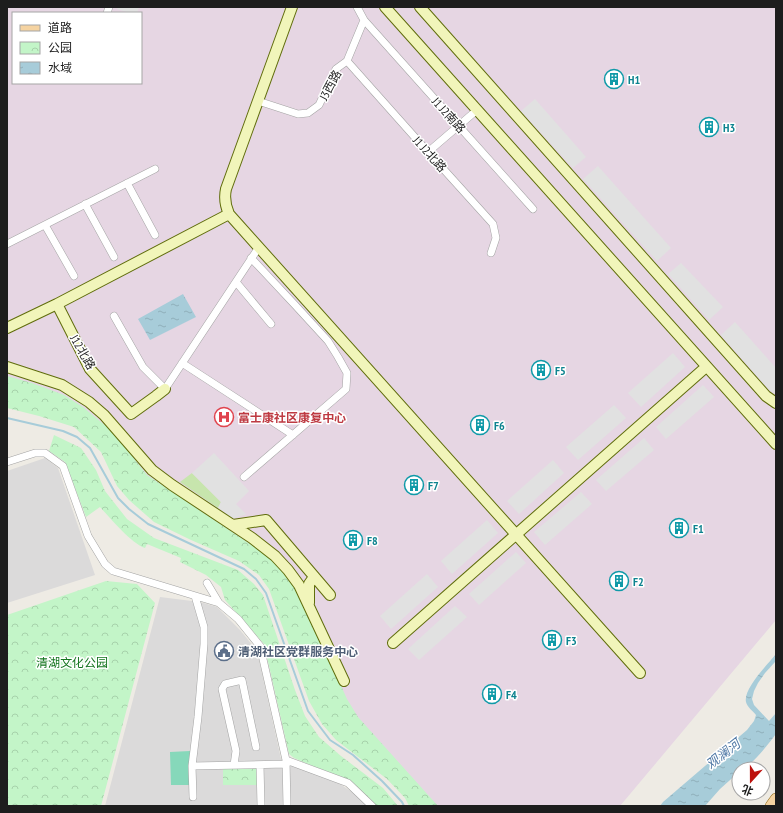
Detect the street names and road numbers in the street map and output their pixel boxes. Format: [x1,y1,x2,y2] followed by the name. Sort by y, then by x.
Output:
[315,67,344,104] street label: J3西路
[428,93,469,136] street label: J1 J2南路
[409,132,450,175] street label: J1 J2北路
[67,331,99,372] street label: J12北路

